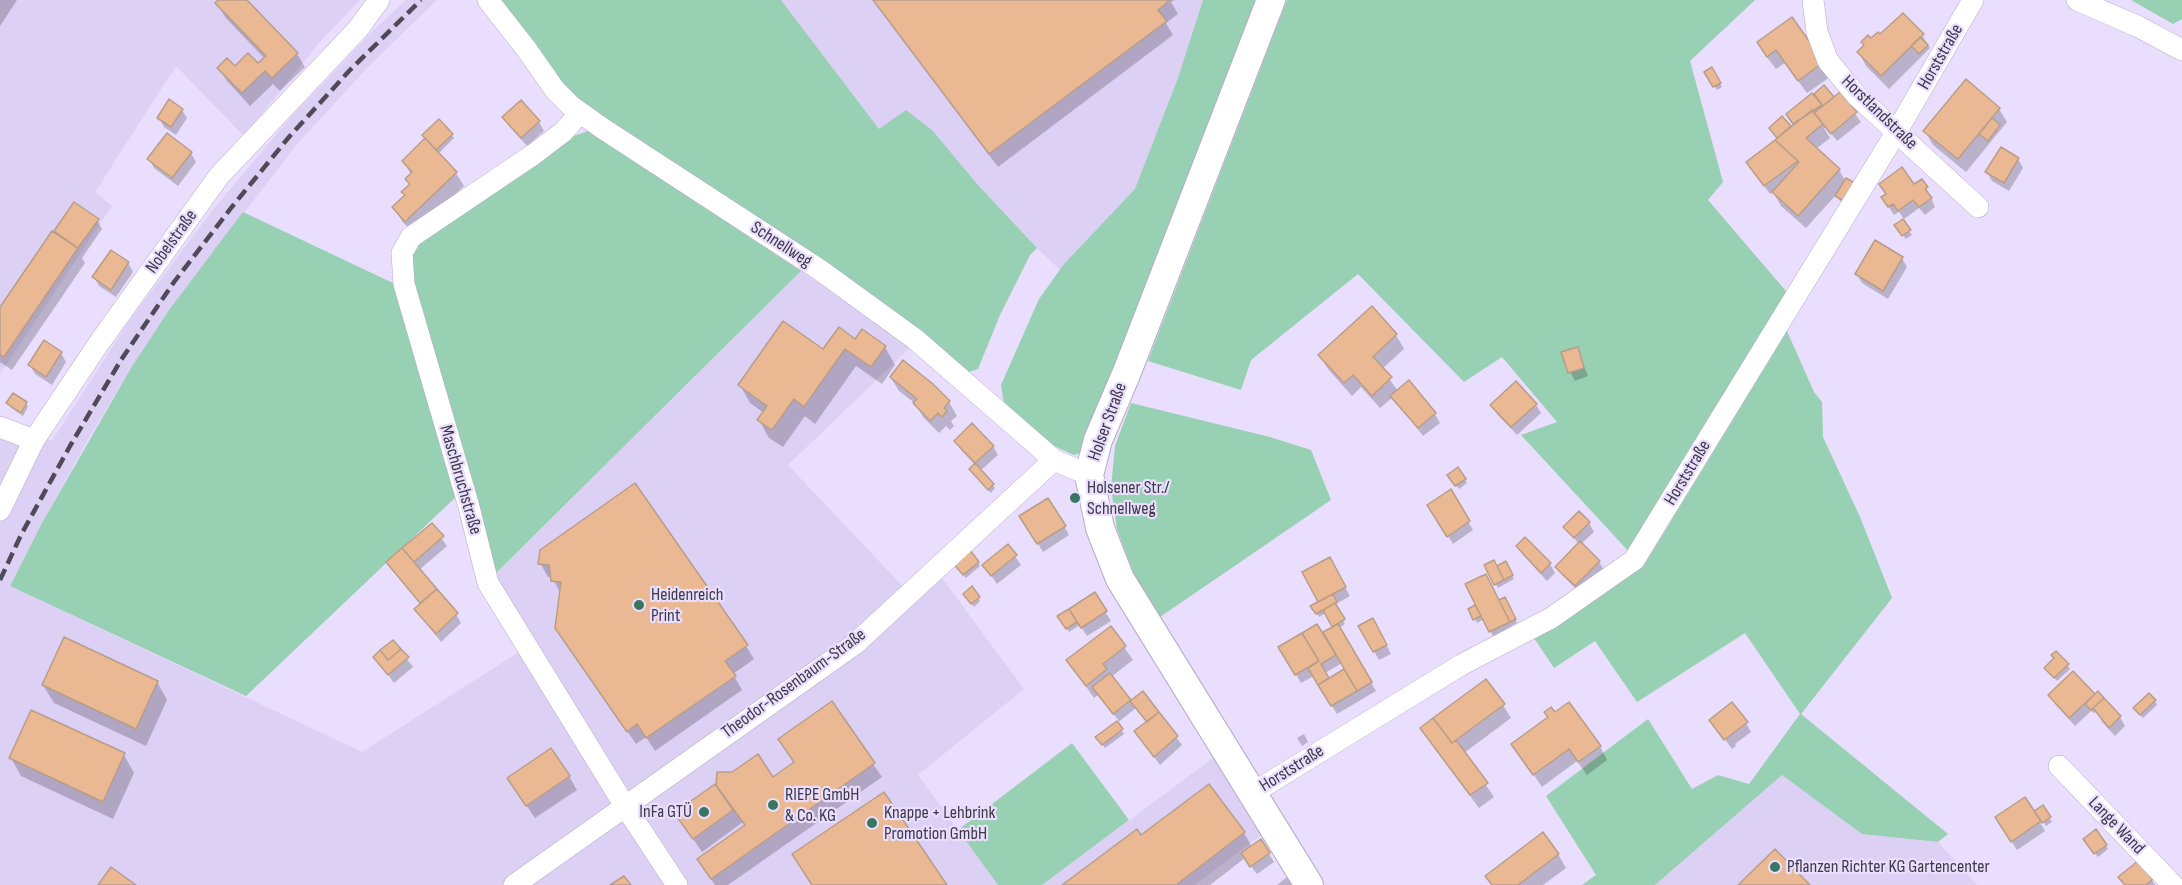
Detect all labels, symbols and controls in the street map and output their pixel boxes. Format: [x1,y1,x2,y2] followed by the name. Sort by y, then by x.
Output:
[1914,20,1968,94] street label: Horststraße
[1836,71,1922,155] street label: Horstlandstraße
[142,206,202,278] street label: Nobelstraße
[746,217,816,273] street label: Schnellweg
[1084,380,1132,464] street label: Holser Straße
[434,423,486,537] street label: Maschbruchstraße
[1660,437,1716,509] street label: Horststraße
[1087,477,1170,520] place label: Holsener Str./ Schnellweg
[1068,491,1082,505] marker: Holsener Str./ Schnellweg
[651,584,724,626] place label: Heidenreich Print
[632,598,646,612] marker: Heidenreich Print
[718,624,870,744] street label: Theodor-Rosenbaum-Straße
[1256,741,1328,797] street label: Horststraße
[785,784,859,826] place label: RIEPE GmbH & Co. KG
[2083,793,2149,859] street label: Lange Wand
[766,798,780,812] marker: RIEPE GmbH & Co. KG
[639,801,692,823] place label: InFa GTÜ
[884,802,995,844] place label: Knappe + Lehbrink Promotion GmbH
[697,805,711,819] marker: InFa GTÜ
[865,816,879,830] marker: Knappe + Lehbrink Promotion GmbH
[1787,856,1990,878] place label: Pflanzen Richter KG Gartencenter
[1768,860,1782,874] marker: Pflanzen Richter KG Gartencenter

